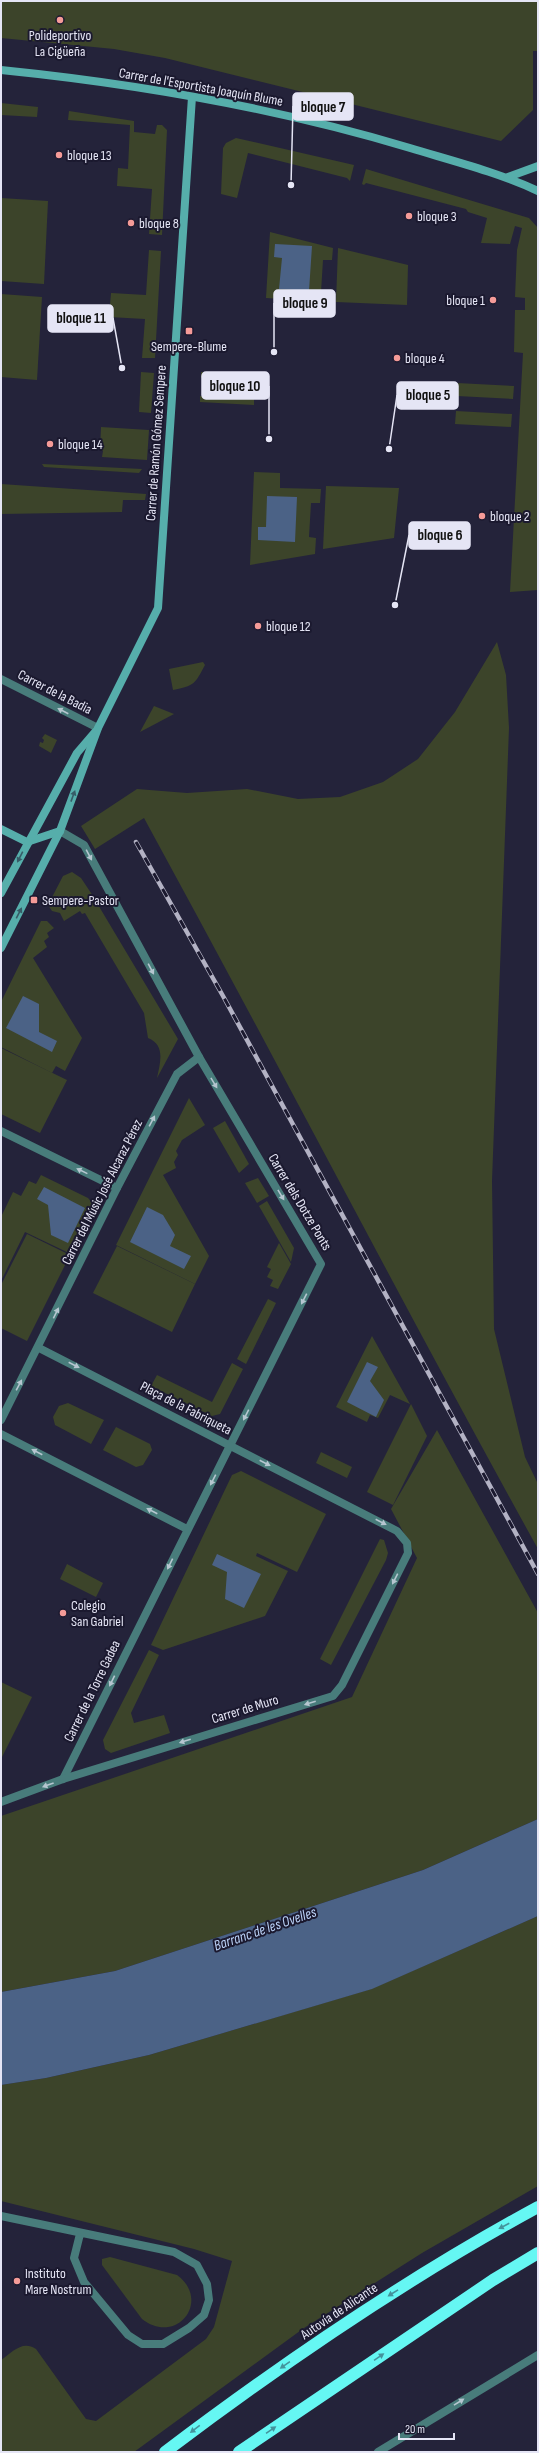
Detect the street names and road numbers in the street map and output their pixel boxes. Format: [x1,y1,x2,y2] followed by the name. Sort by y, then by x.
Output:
[118,64,284,110] street label: Carrer de l'Esportista Joaquín Blume
[142,365,170,521] street label: Carrer de Ramón Gómez Sempere
[15,666,95,718] street label: Carrer de la Badia
[58,1116,146,1268] street label: Carrer del Músic José Alcaraz Pérez
[264,1151,336,1253] street label: Carrer dels Dotze Ponts
[137,1378,235,1438] street label: Plaça de la Fabriqueta
[60,1637,124,1745] street label: Carrer de la Torre Gadea
[209,1691,281,1727] street label: Carrer de Muro
[296,2279,381,2344] street label: Autovía de Alicante

